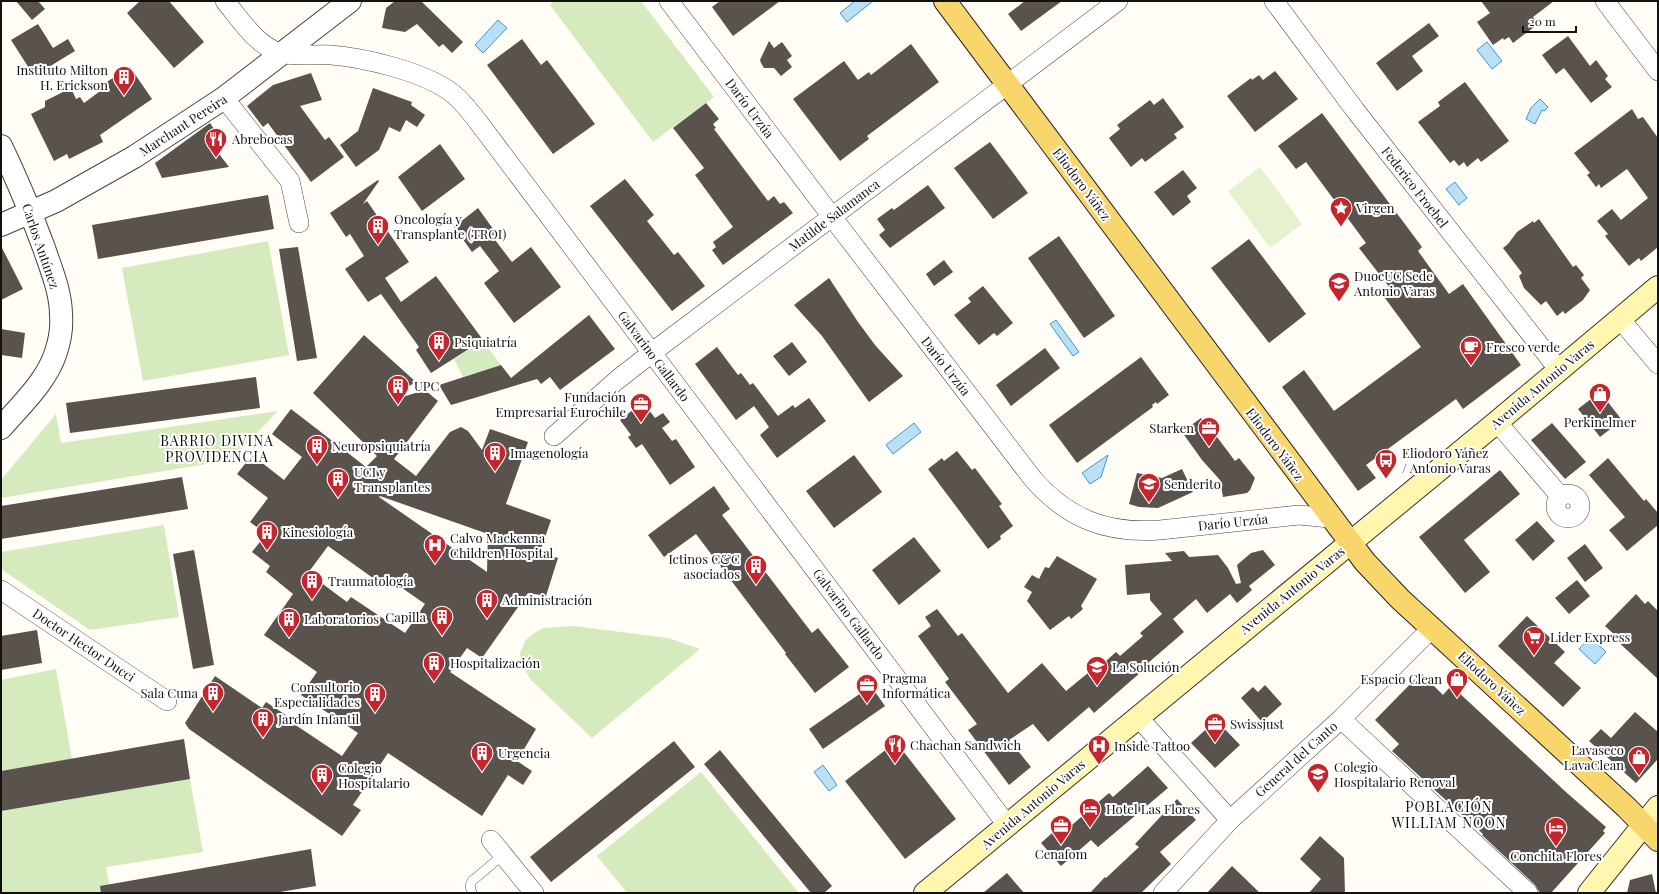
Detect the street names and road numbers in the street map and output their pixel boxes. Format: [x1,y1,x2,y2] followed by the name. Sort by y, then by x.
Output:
[722,74,779,141] street label: Darío Urzúa
[136,90,230,159] street label: Marchant Pereira
[1378,143,1453,231] street label: Federico Froebel
[1050,144,1115,223] street label: Eliodoro Yáñez
[785,175,883,254] street label: Matilde Salamanca
[19,201,64,291] street label: Carlos Antúnez
[615,307,694,405] street label: Galvarino Gallardo
[918,333,975,399] street label: Darío Urzúa
[1486,335,1597,433] street label: Avenida Antonio Varas
[1243,404,1308,483] street label: Eliodoro Yáñez
[1197,509,1269,534] street label: Darío Urzúa
[1235,542,1348,638] street label: Avenida Antonio Varas
[810,565,889,663] street label: Galvarino Gallardo
[30,604,139,685] street label: Doctor Hector Ducci
[1455,647,1530,718] street label: Eliodoro Yáñez
[1251,717,1340,800] street label: General del Canto
[977,755,1088,853] street label: Avenida Antonio Varas

